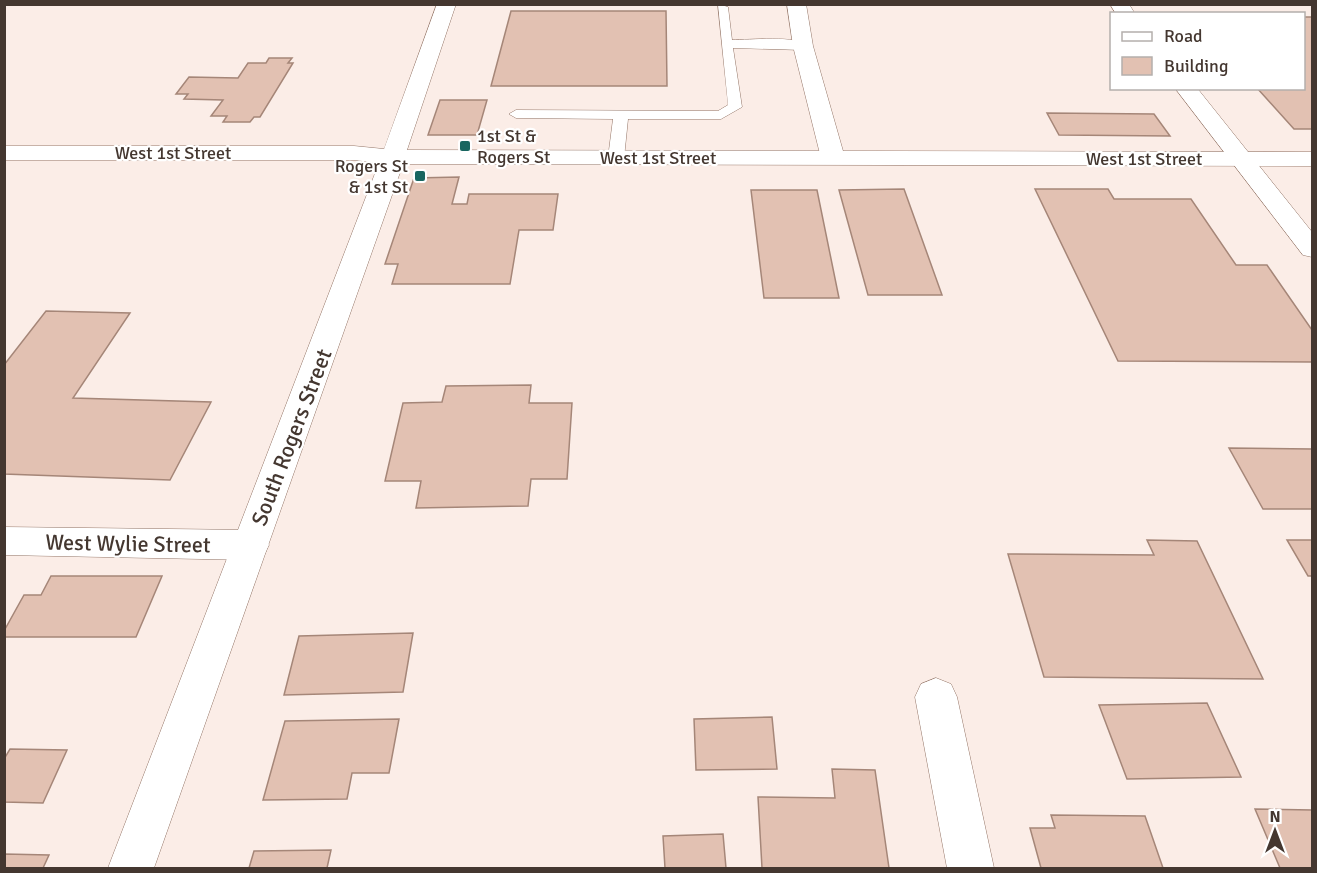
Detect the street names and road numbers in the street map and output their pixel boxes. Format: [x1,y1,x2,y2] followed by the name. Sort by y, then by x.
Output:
[115,142,231,164] street label: West 1st Street
[600,147,716,169] street label: West 1st Street
[1086,148,1202,170] street label: West 1st Street
[245,345,338,529] street label: South Rogers Street
[45,529,211,558] street label: West Wylie Street

